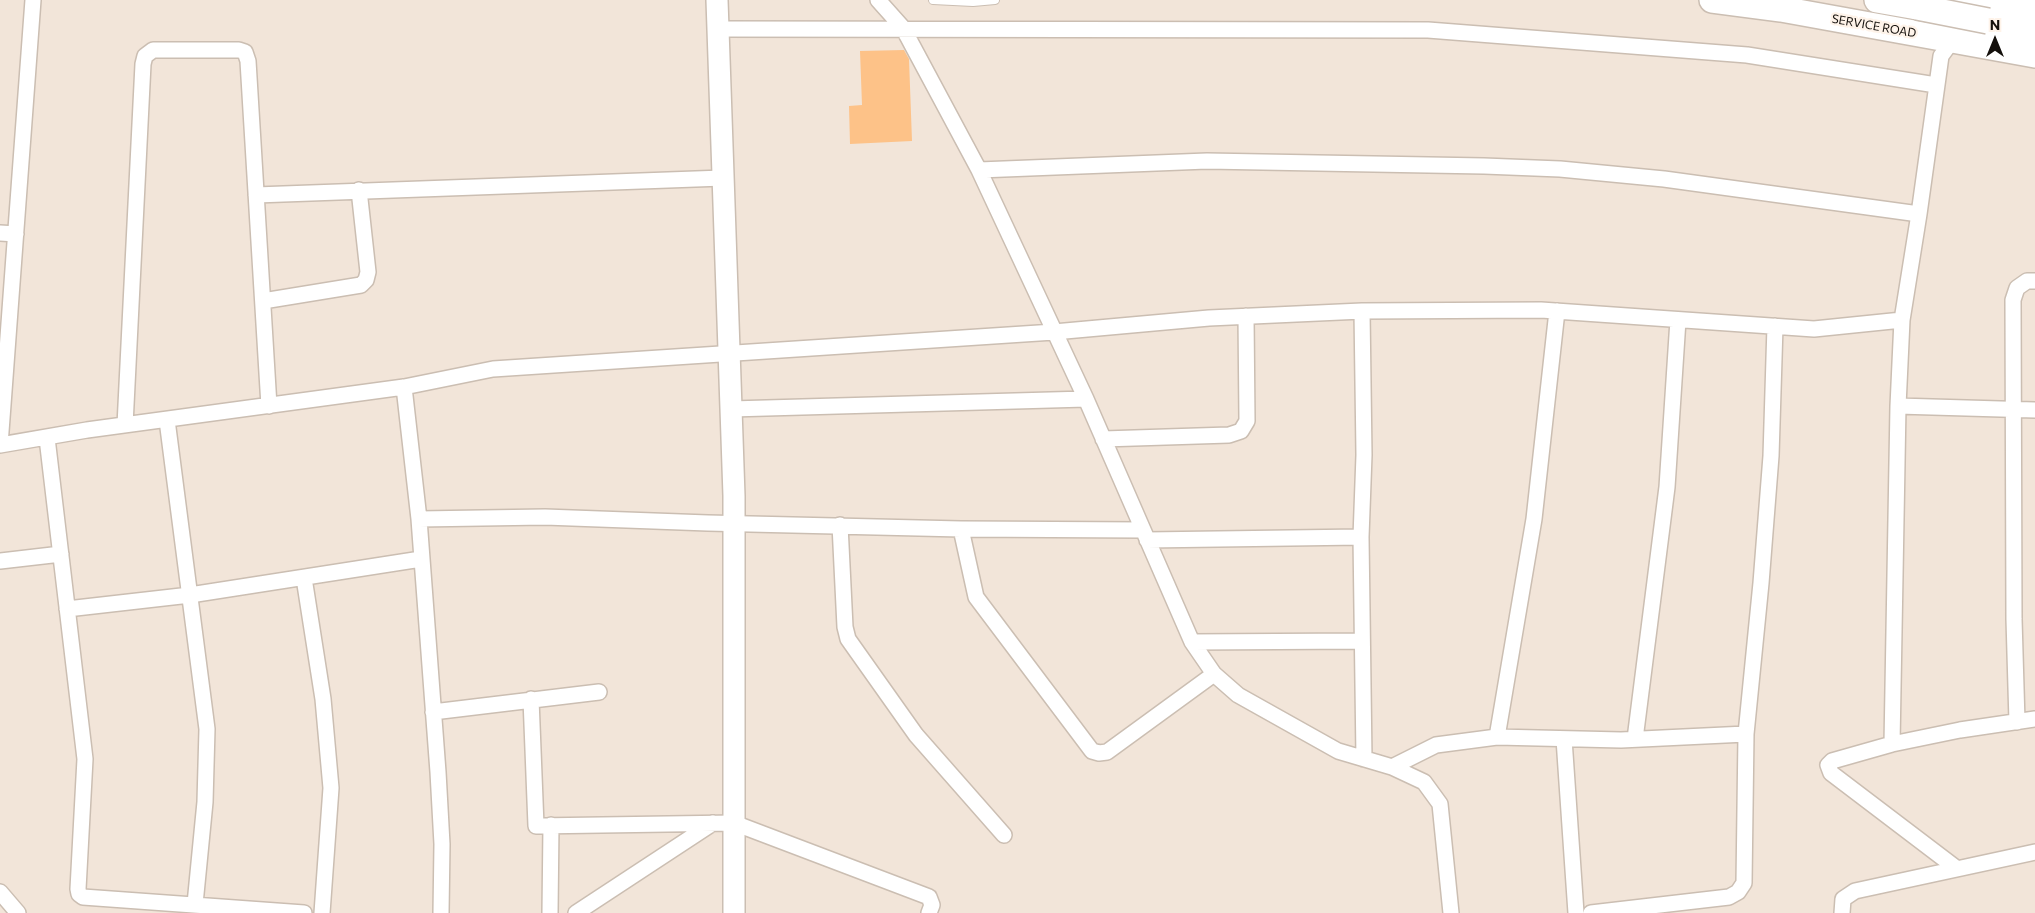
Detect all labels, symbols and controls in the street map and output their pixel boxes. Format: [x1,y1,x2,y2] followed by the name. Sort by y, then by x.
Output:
[1831,11,1917,41] street label: SERVICE ROAD
[1970,15,2020,65] north arrow
[1990,16,2000,33] text: N

